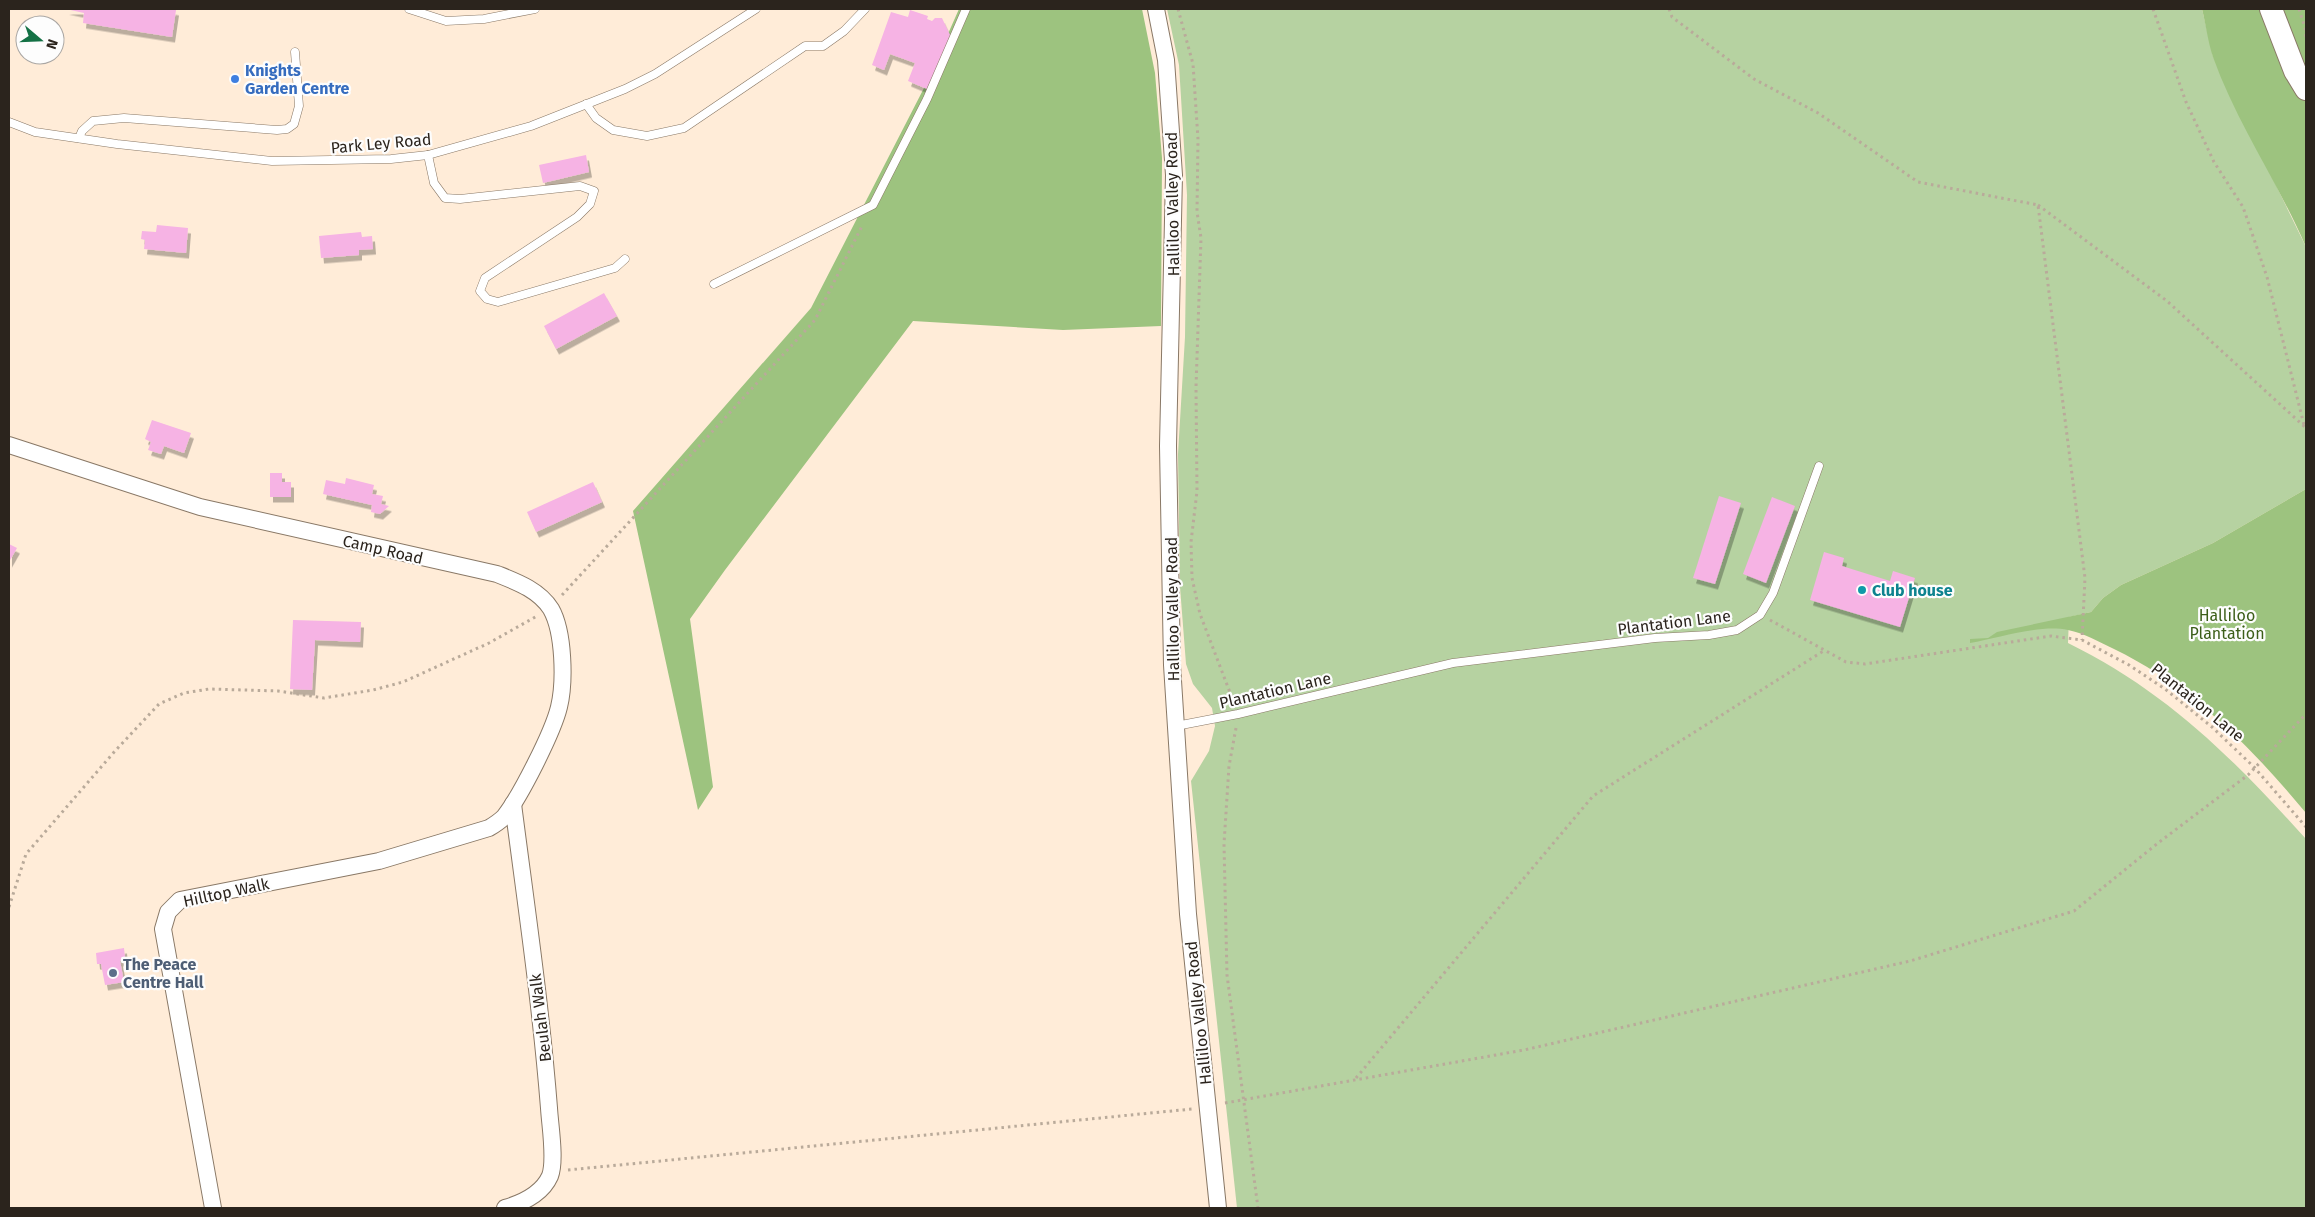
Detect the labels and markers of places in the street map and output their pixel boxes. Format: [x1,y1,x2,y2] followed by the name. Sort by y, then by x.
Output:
[245,61,350,98] place label: Knights Garden Centre
[229,73,241,85] marker: Knights Garden Centre
[1872,581,1953,600] place label: Club house
[1856,584,1868,596] marker: Club house
[123,955,204,992] place label: The Peace Centre Hall
[107,967,119,979] marker: The Peace Centre Hall

